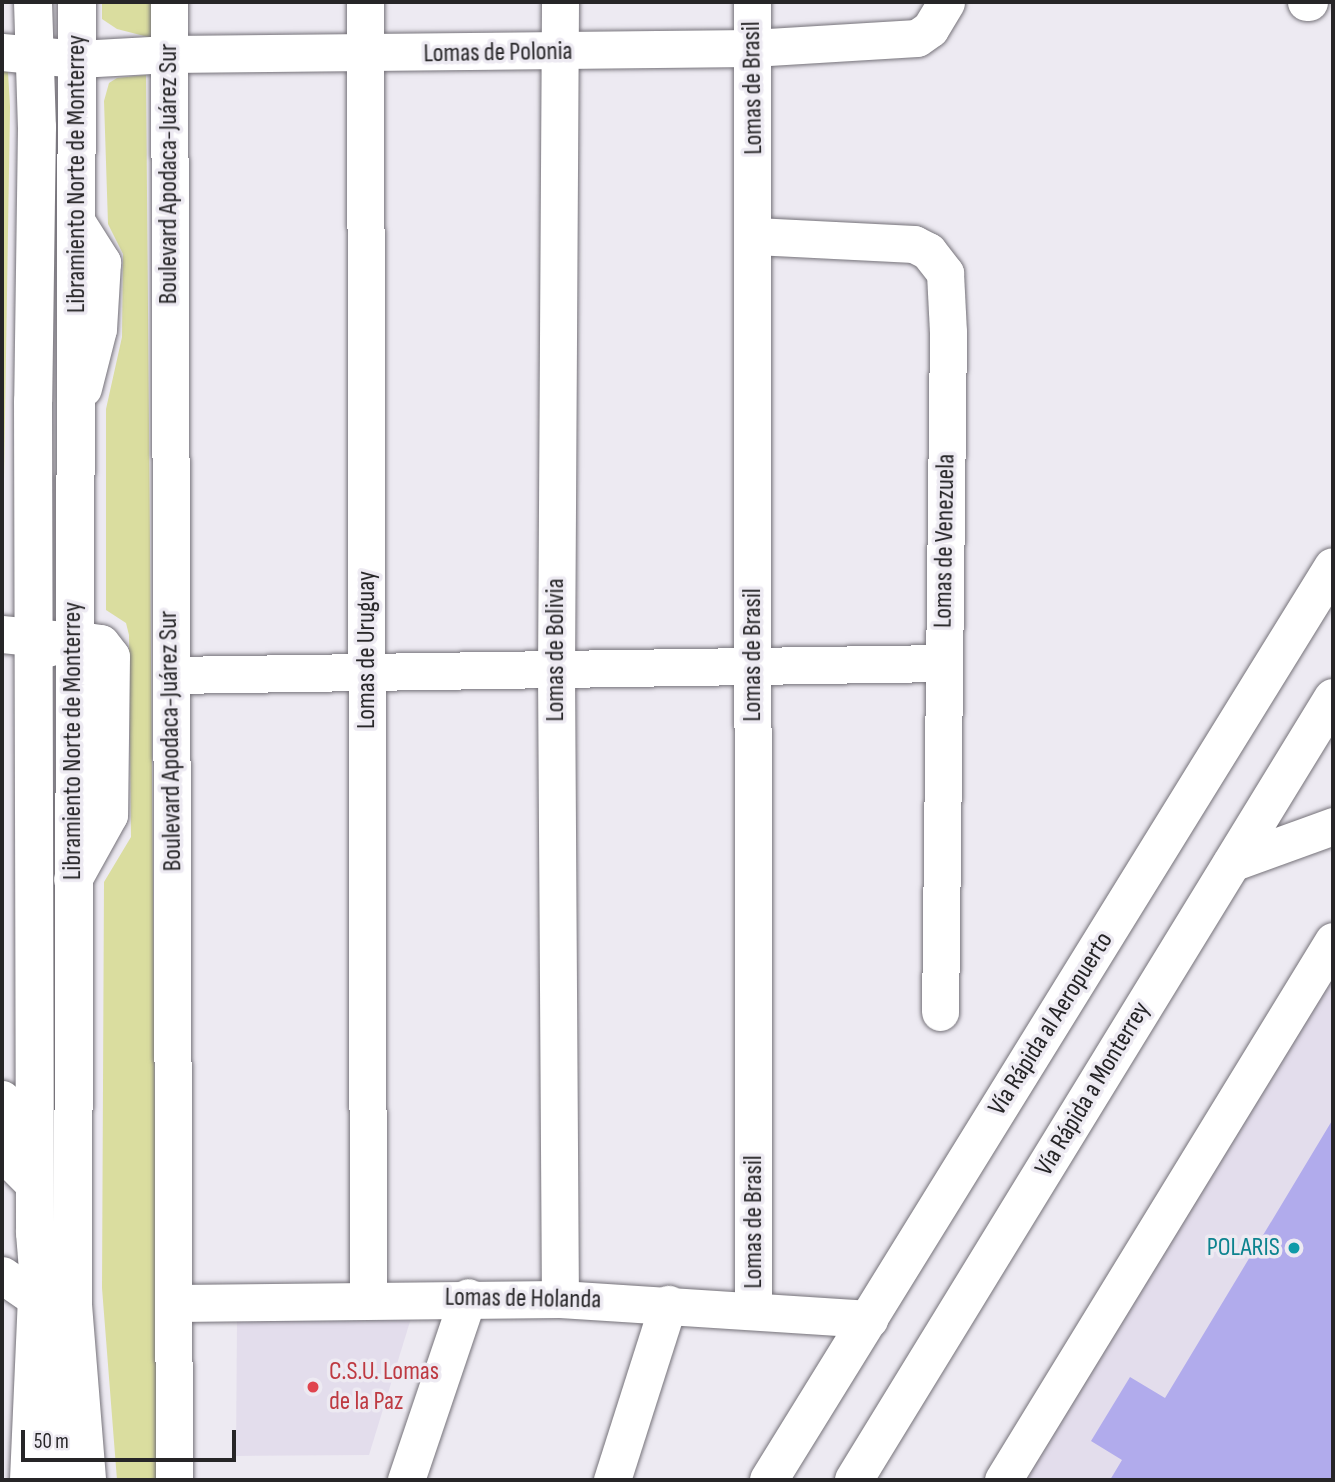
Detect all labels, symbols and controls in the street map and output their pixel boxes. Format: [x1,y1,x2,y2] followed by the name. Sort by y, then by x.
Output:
[736,21,770,155] street label: Lomas de Brasil
[61,35,93,313] street label: Libramiento Norte de Monterrey
[423,36,573,70] street label: Lomas de Polonia
[153,44,185,304] street label: Boulevard Apodaca-Juárez Sur
[928,454,962,628] street label: Lomas de Venezuela
[351,571,383,729] street label: Lomas de Uruguay
[540,578,572,722] street label: Lomas de Bolivia
[737,588,769,722] street label: Lomas de Brasil
[57,602,89,880] street label: Libramiento Norte de Monterrey
[153,610,189,872] street label: Boulevard Apodaca-Juárez Sur
[982,927,1120,1121] street label: Vía Rápida al Aeropuerto
[1029,996,1157,1182] street label: Vía Rápida a Monterrey
[738,1155,770,1289] street label: Lomas de Brasil
[1207,1232,1280,1264] place label: POLARIS
[1286,1240,1302,1256] marker: POLARIS
[444,1282,602,1316] street label: Lomas de Holanda
[329,1356,439,1418] place label: C.S.U. Lomas de la Paz
[303,1377,323,1397] marker: C.S.U. Lomas de la Paz
[24,1416,240,1460] scale bar
[34,1429,69,1454] text: 50 m

